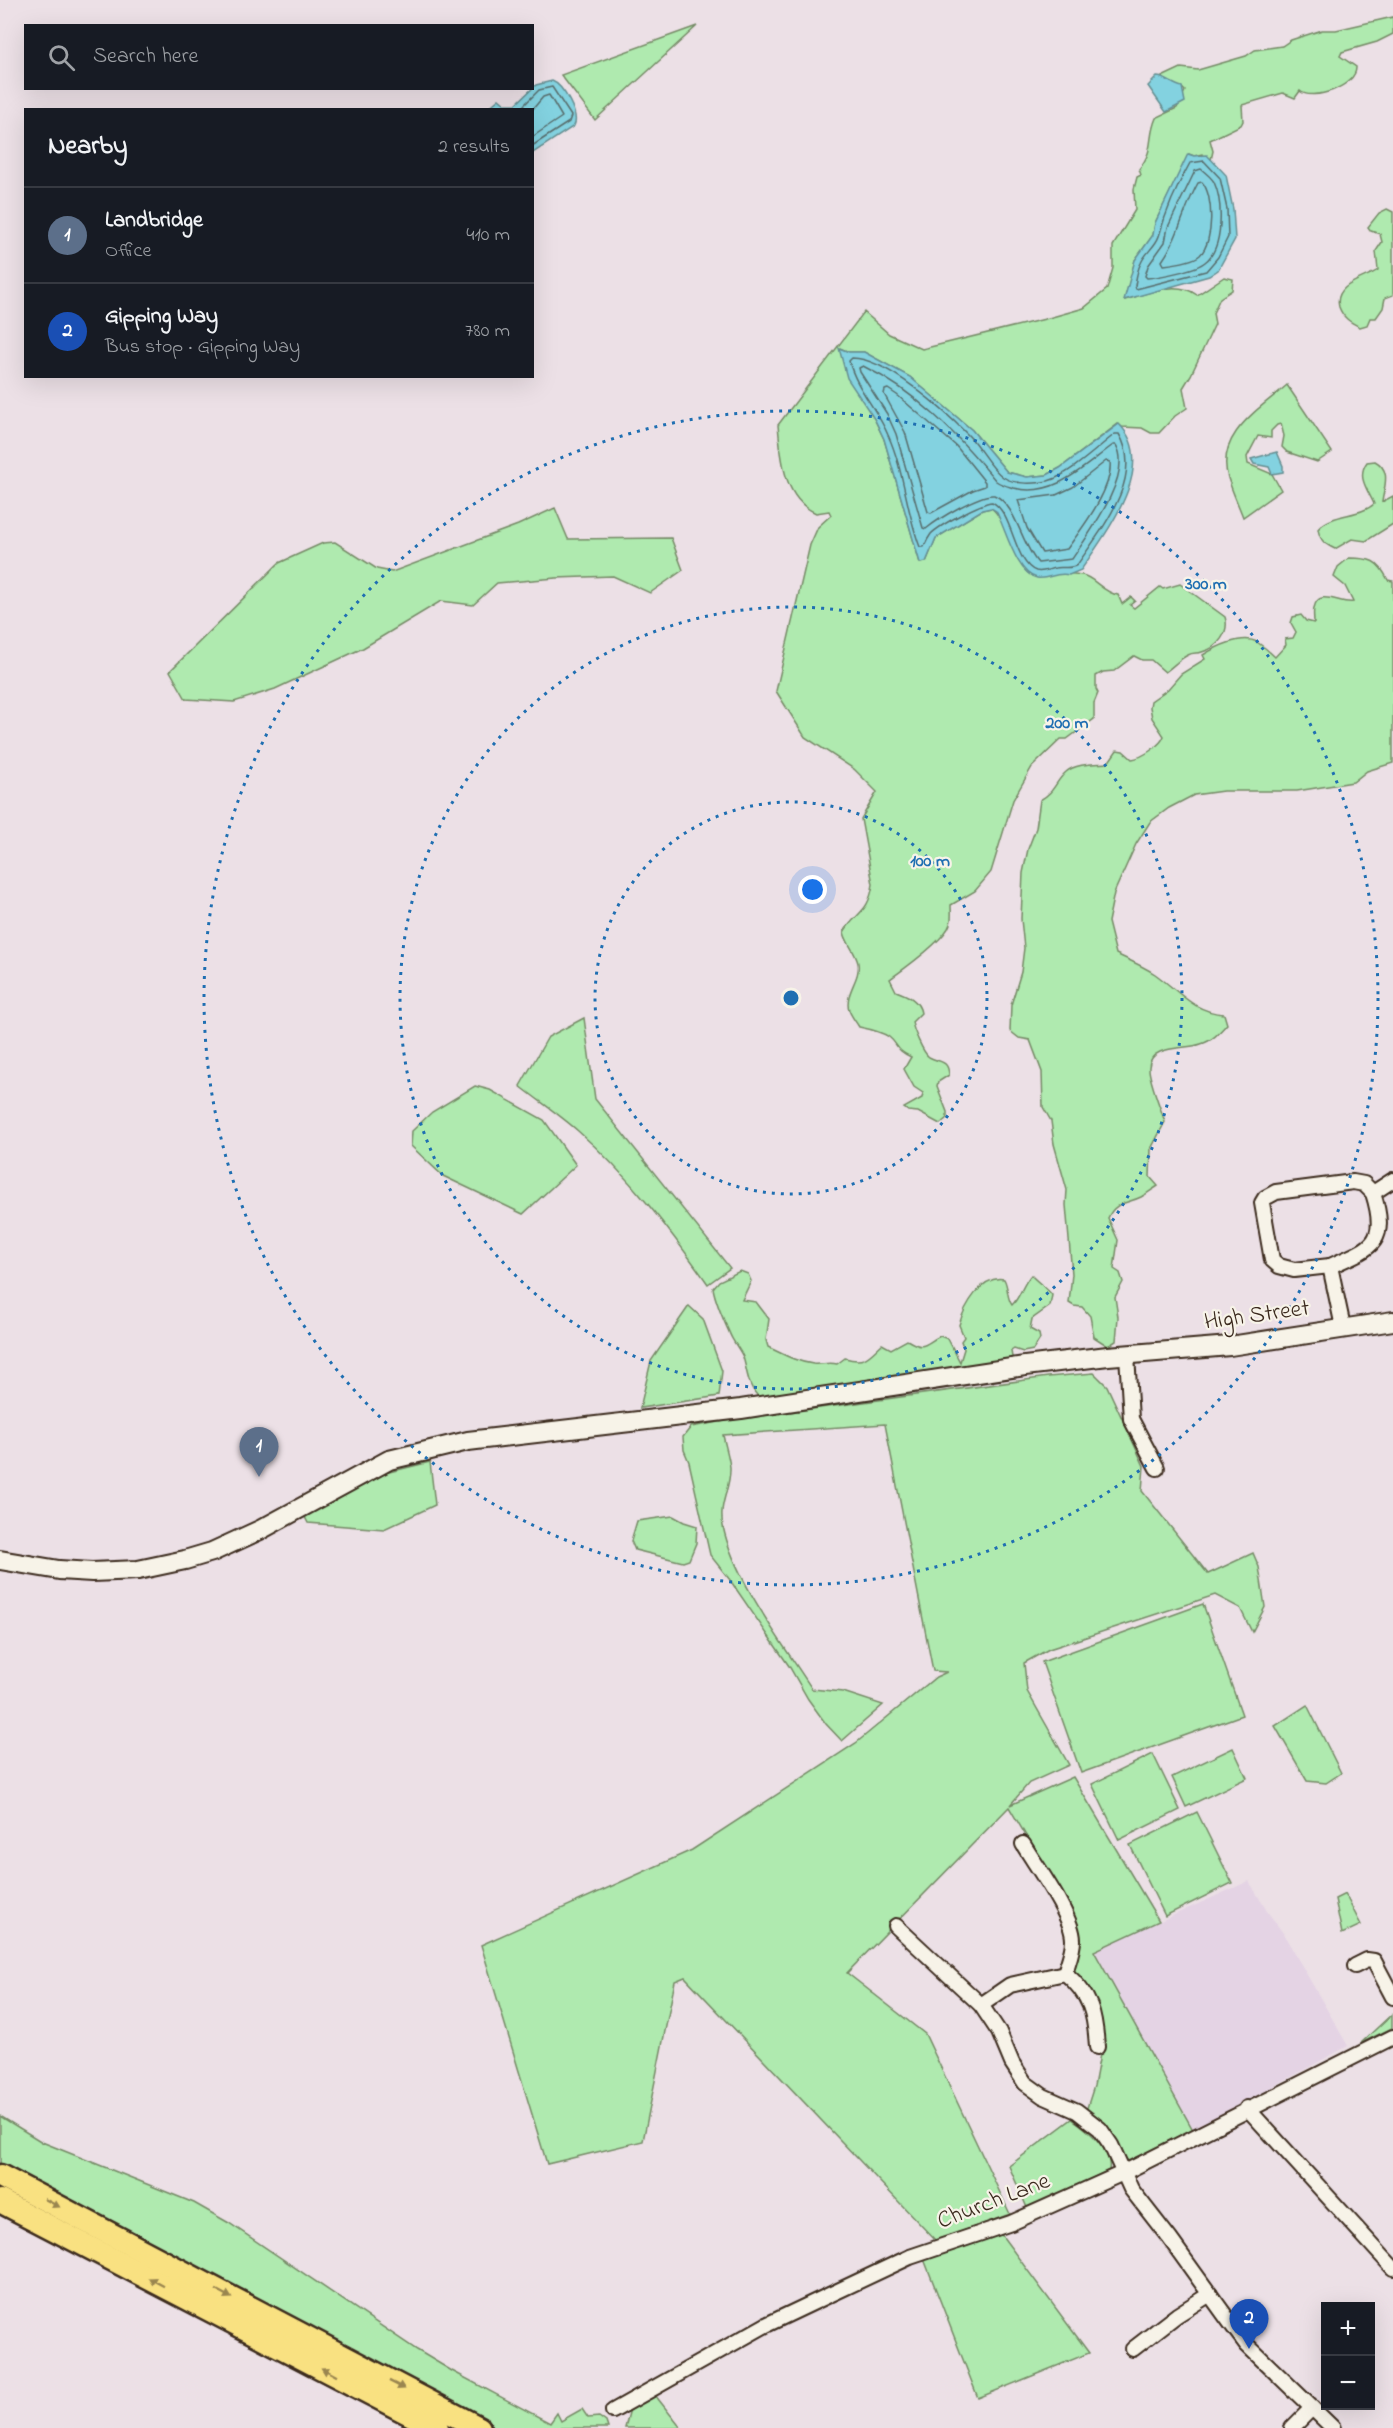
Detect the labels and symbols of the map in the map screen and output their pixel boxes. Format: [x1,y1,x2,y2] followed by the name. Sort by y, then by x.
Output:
[1184,572,1227,598] text: 300 m
[1045,711,1089,737] text: 200 m
[910,849,950,875] text: 100 m
[798,875,827,904] your location
[781,988,801,1008] centre of rings
[1202,1291,1312,1341] street label: High Street
[240,1428,278,1477] pin: 1
[933,2164,1056,2240] street label: Church Lane
[43,2197,61,2207] one-way arrow
[148,2277,165,2287] one-way arrow
[216,2289,233,2299] one-way arrow
[1230,2300,1268,2349] pin: 2
[320,2367,337,2377] one-way arrow
[388,2380,405,2390] one-way arrow

